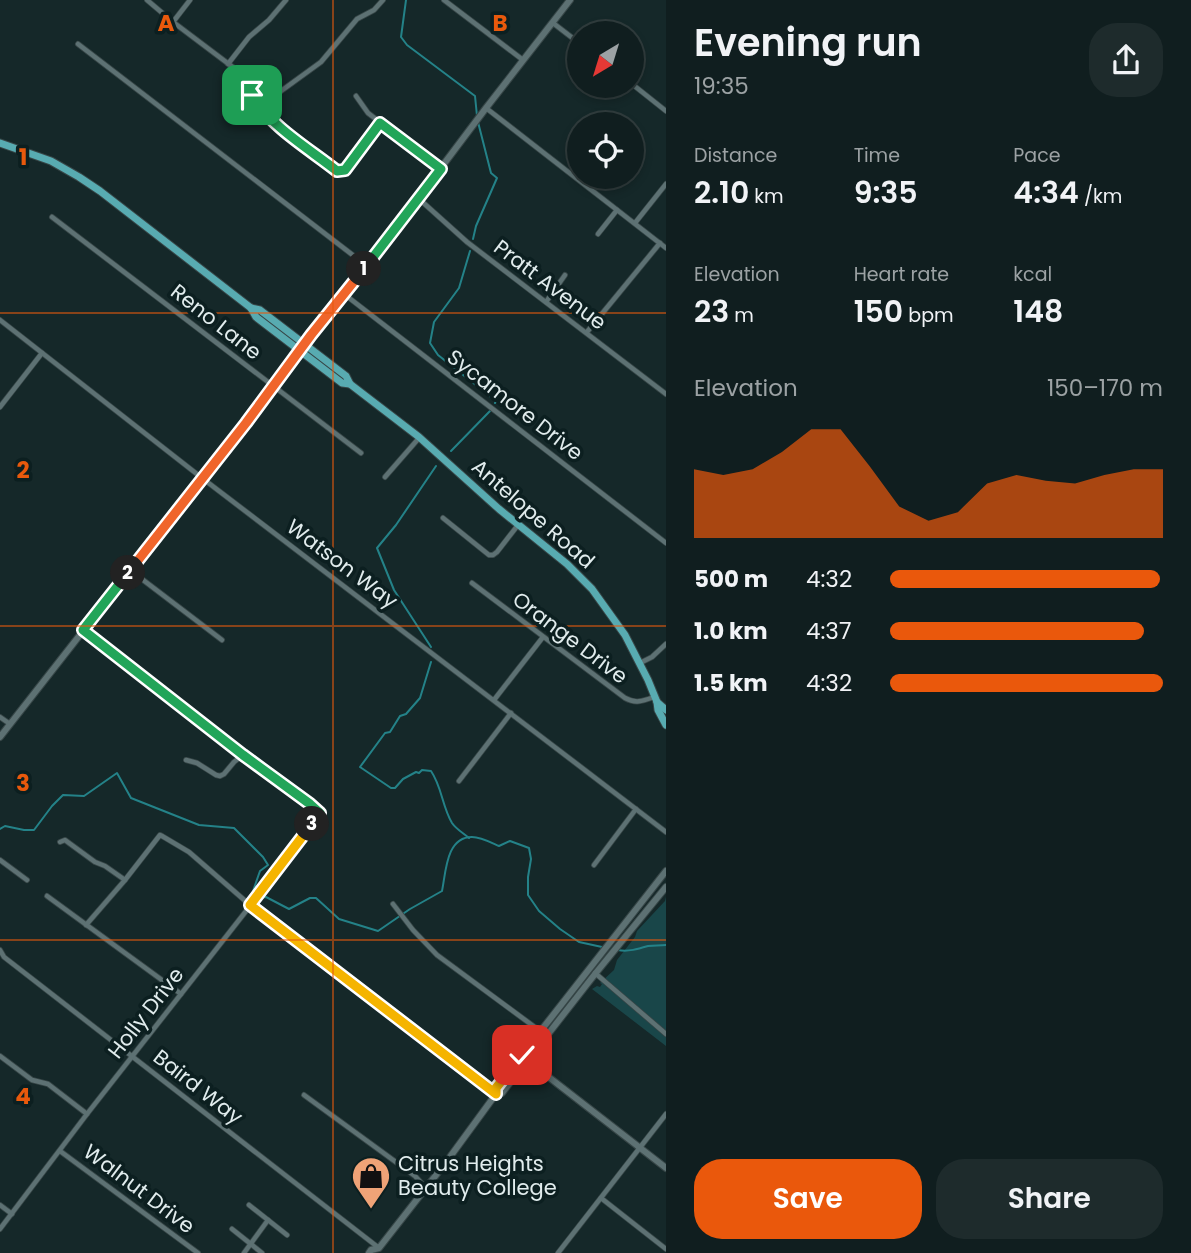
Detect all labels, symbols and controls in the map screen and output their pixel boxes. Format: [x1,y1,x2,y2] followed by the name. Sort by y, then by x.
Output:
[158,7,175,39] text: A
[492,7,508,39] text: B
[694,16,922,69] text: Evening run
[567,21,644,98] north arrow
[567,21,644,189] map controls
[1089,23,1163,97] button: share
[222,65,282,125] pin
[694,70,749,102] text: 19:35
[233,76,271,114] icon: arrive
[567,112,644,189] button: locate
[19,141,27,173] text: 1
[694,142,777,169] text: Distance
[854,142,900,169] text: Time
[1013,142,1061,169] text: Pace
[694,171,749,214] text: 2.10
[854,171,918,214] text: 9:35
[1013,171,1079,214] text: 4:34
[749,183,784,210] text: km
[1079,183,1122,210] text: /km
[488,233,613,336] street label: Pratt Avenue
[346,252,382,286] pin: 1
[360,255,367,282] text: 1
[694,261,780,288] text: Elevation
[854,261,949,288] text: Heart rate
[1013,261,1052,288] text: kcal
[165,277,268,366] street label: Reno Lane
[694,290,729,333] text: 23
[854,290,903,333] text: 150
[1013,290,1063,333] text: 148
[729,302,754,329] text: m
[903,302,954,329] text: bpm
[441,342,589,467] street label: Sycamore Drive
[694,372,798,404] text: Elevation
[1047,372,1163,404] text: 150–170 m
[466,452,601,575] street label: Antelope Road
[16,454,30,486] text: 2
[281,512,404,615] street label: Watson Way
[110,556,146,590] pin: 2
[122,559,133,586] text: 2
[694,563,768,595] text: 500 m
[806,563,852,595] text: 4:32
[507,585,634,691] street label: Orange Drive
[694,615,768,647] text: 1.0 km
[806,615,851,647] text: 4:37
[694,667,768,699] text: 1.5 km
[806,667,852,699] text: 4:32
[16,767,30,799] text: 3
[294,806,330,842] pin: 3
[306,810,317,837] text: 3
[101,961,190,1064] street label: Holly Drive
[492,1025,552,1085] pin
[503,1036,541,1074] icon: check
[147,1042,249,1131] street label: Baird Way
[15,1080,31,1112] text: 4
[78,1137,201,1240] street label: Walnut Drive
[398,1149,557,1202] place label: Citrus Heights Beauty College
[350,1155,392,1210] shop icon: Citrus Heights Beauty College
[694,1159,922,1239] button: Save
[936,1159,1163,1239] button: Share

